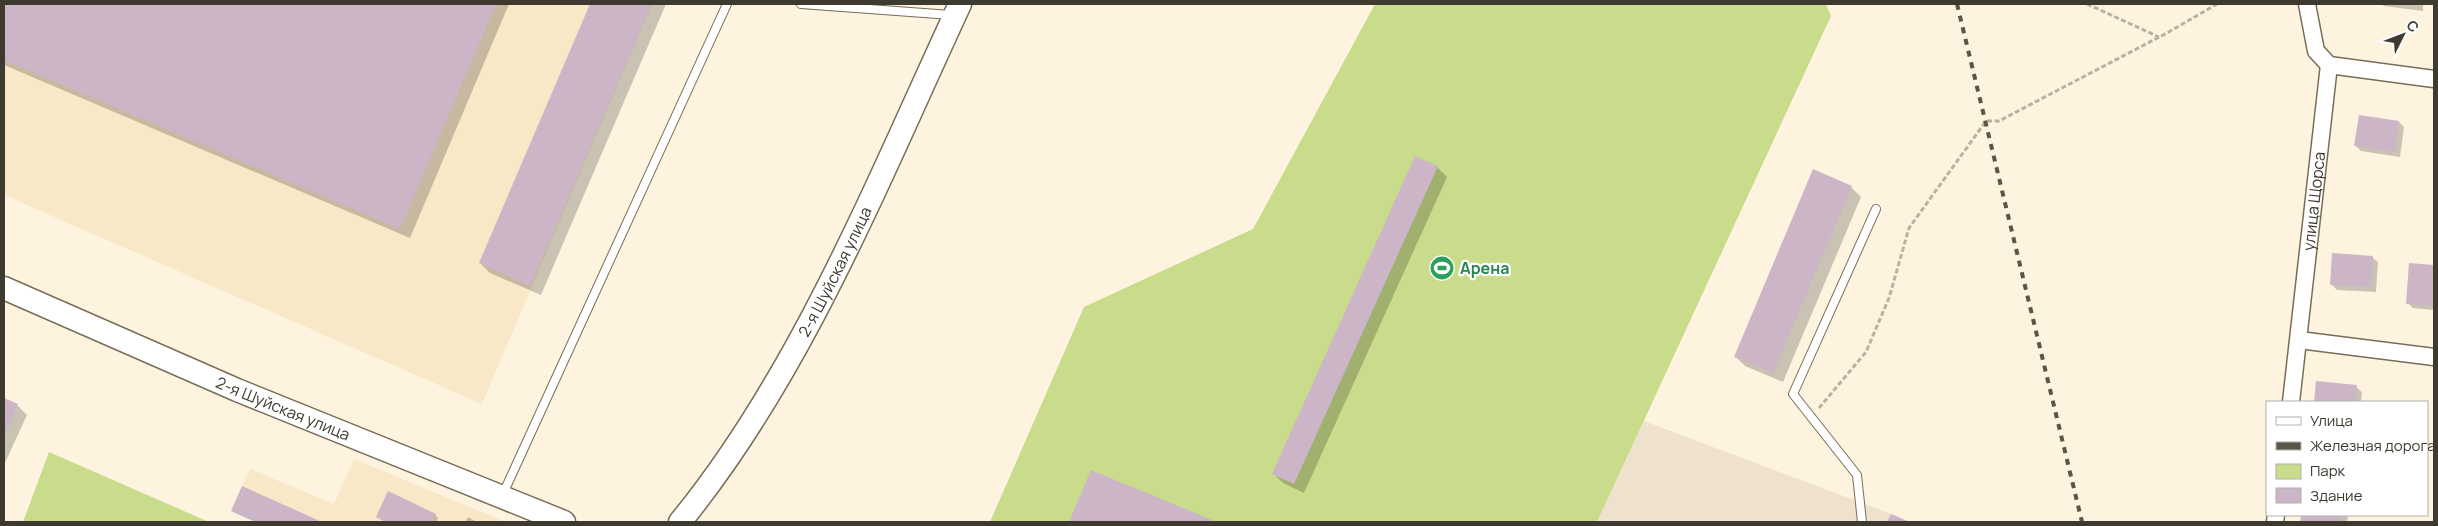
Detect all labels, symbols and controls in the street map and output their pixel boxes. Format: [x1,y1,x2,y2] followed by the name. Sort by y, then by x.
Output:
[2378,10,2428,60] north arrow
[2403,16,2424,36] text: С
[2297,150,2330,252] street label: улица Щорса
[793,203,877,341] street label: 2-я Шуйская улица
[1429,255,1455,281] sports icon: Арена
[1460,257,1509,279] place label: Арена
[213,371,353,446] street label: 2-я Шуйская улица
[2266,401,2428,516] legend
[2310,410,2353,431] text: Улица
[2310,435,2435,456] text: Железная дорога
[2310,460,2346,481] text: Парк
[2310,485,2363,506] text: Здание

